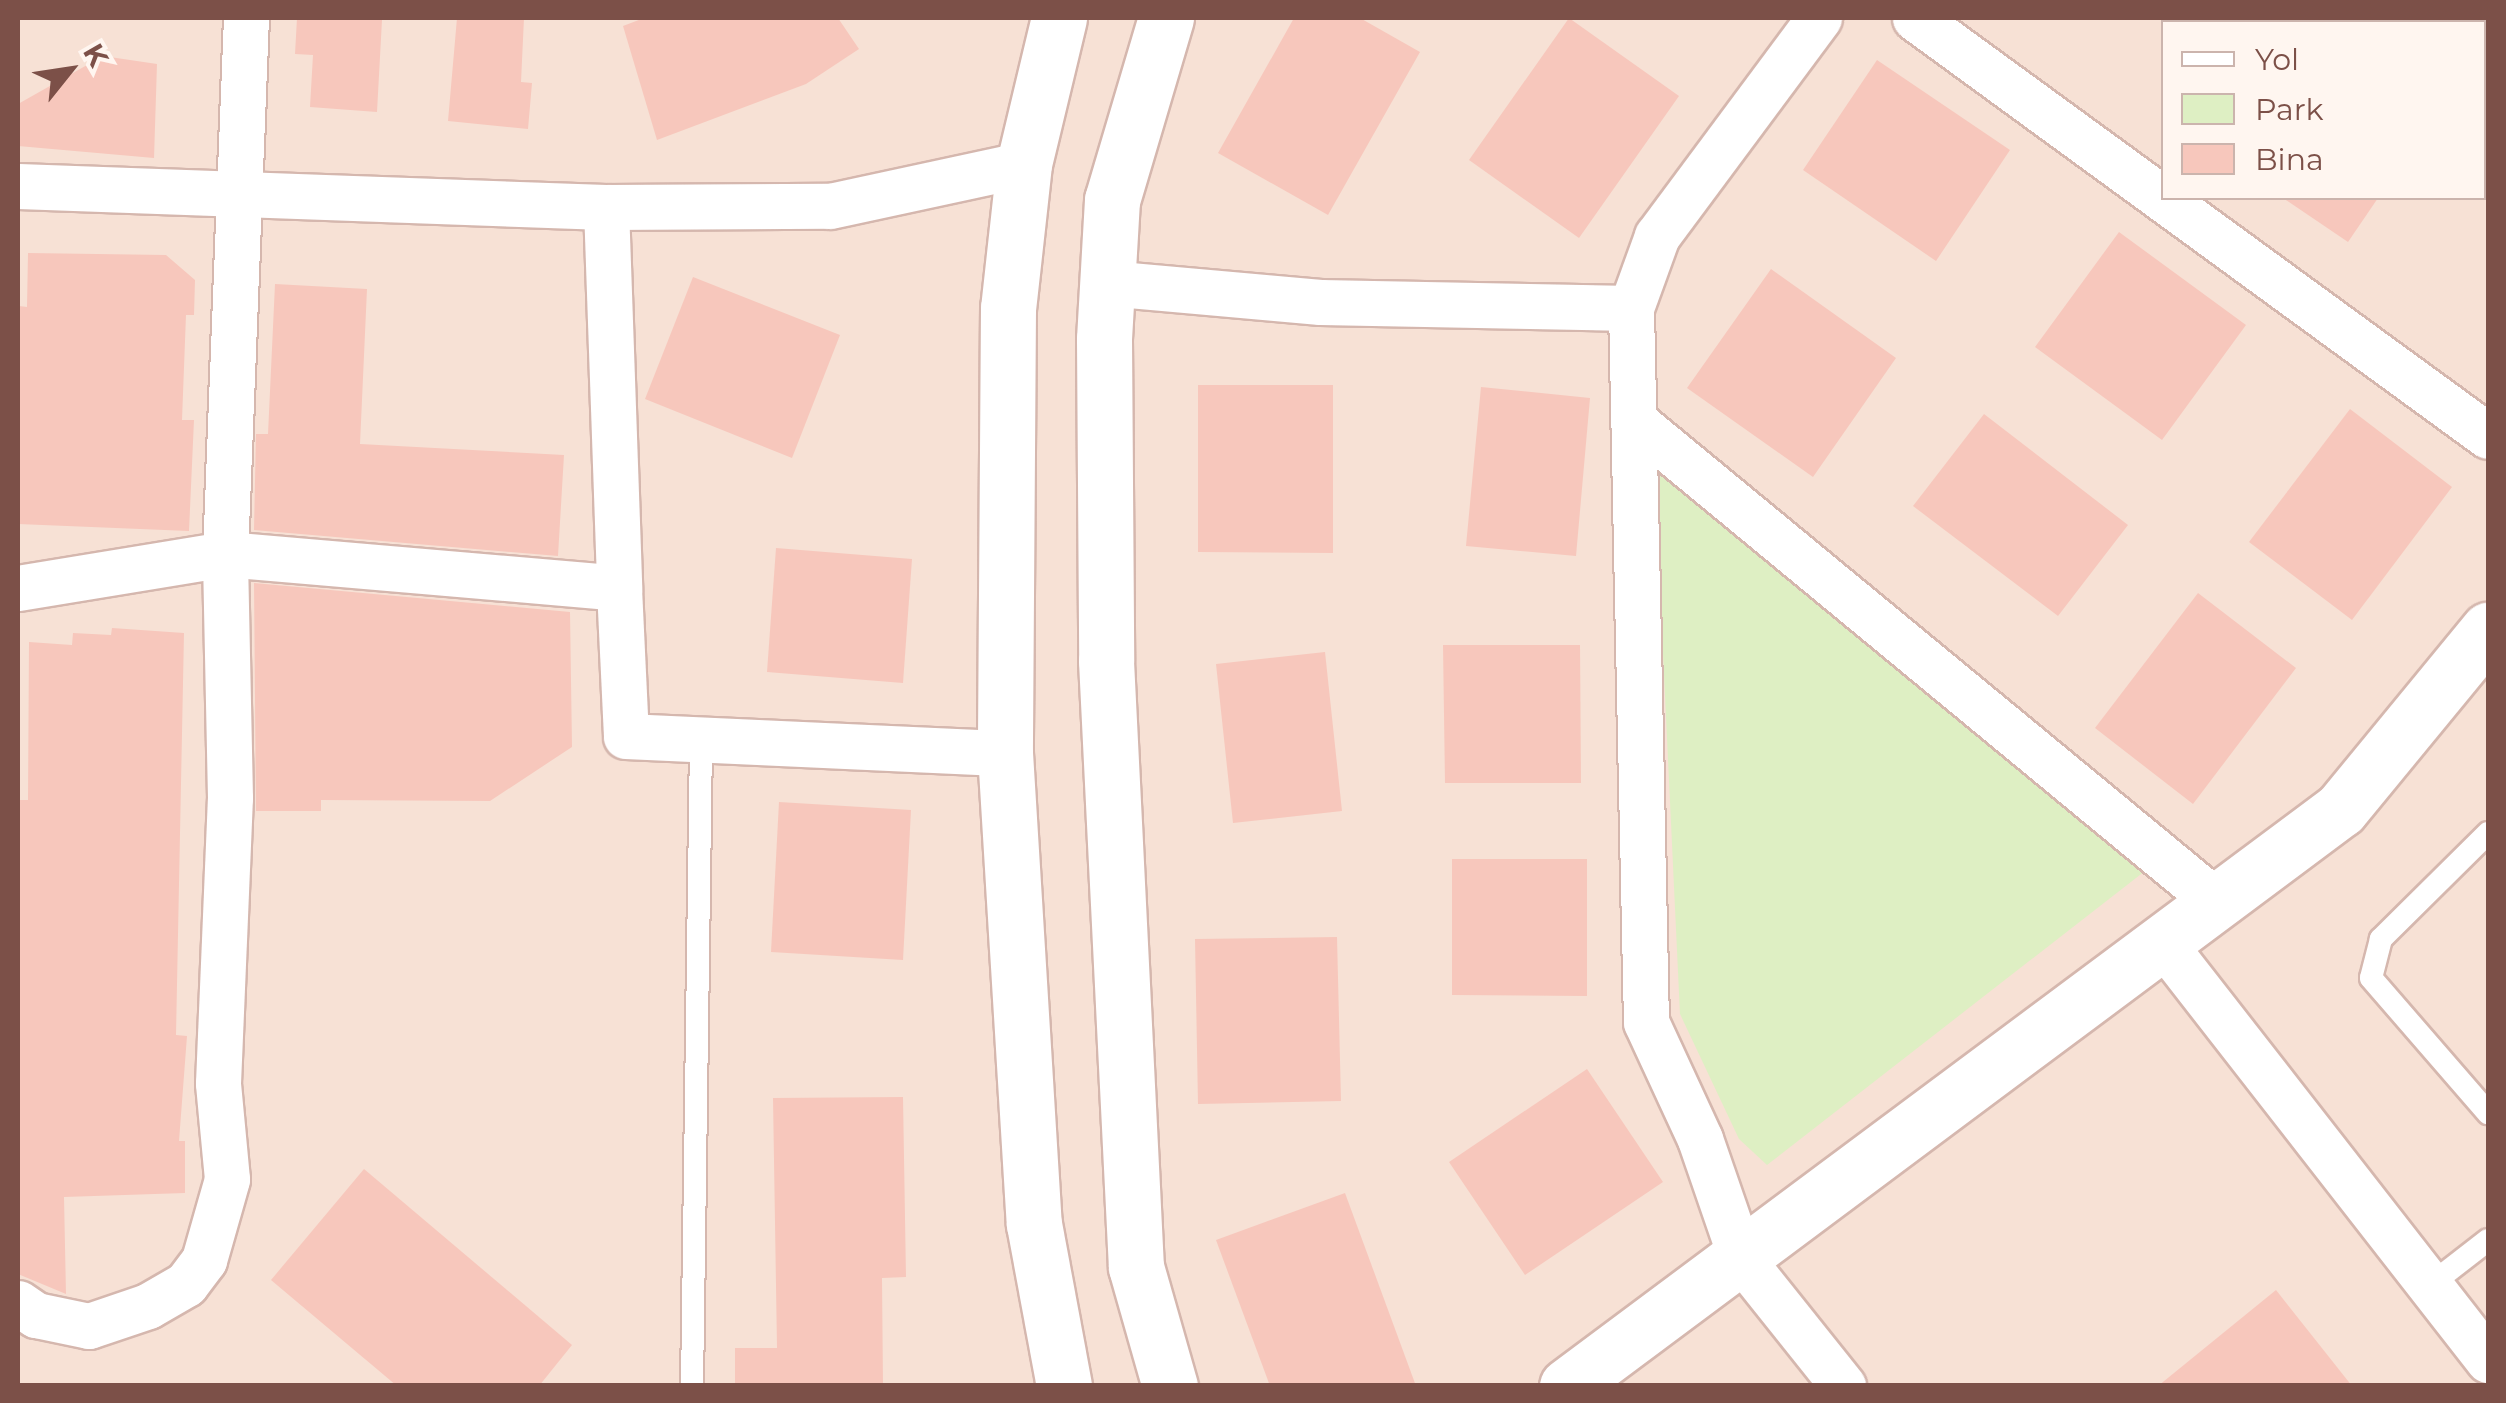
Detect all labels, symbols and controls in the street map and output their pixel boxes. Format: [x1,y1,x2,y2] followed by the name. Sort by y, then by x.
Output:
[20,20,120,120] north arrow
[2161,20,2486,200] legend
[76,38,116,72] text: K
[2255,41,2299,78] text: Yol
[2255,91,2324,128] text: Park
[2255,141,2324,178] text: Bina

